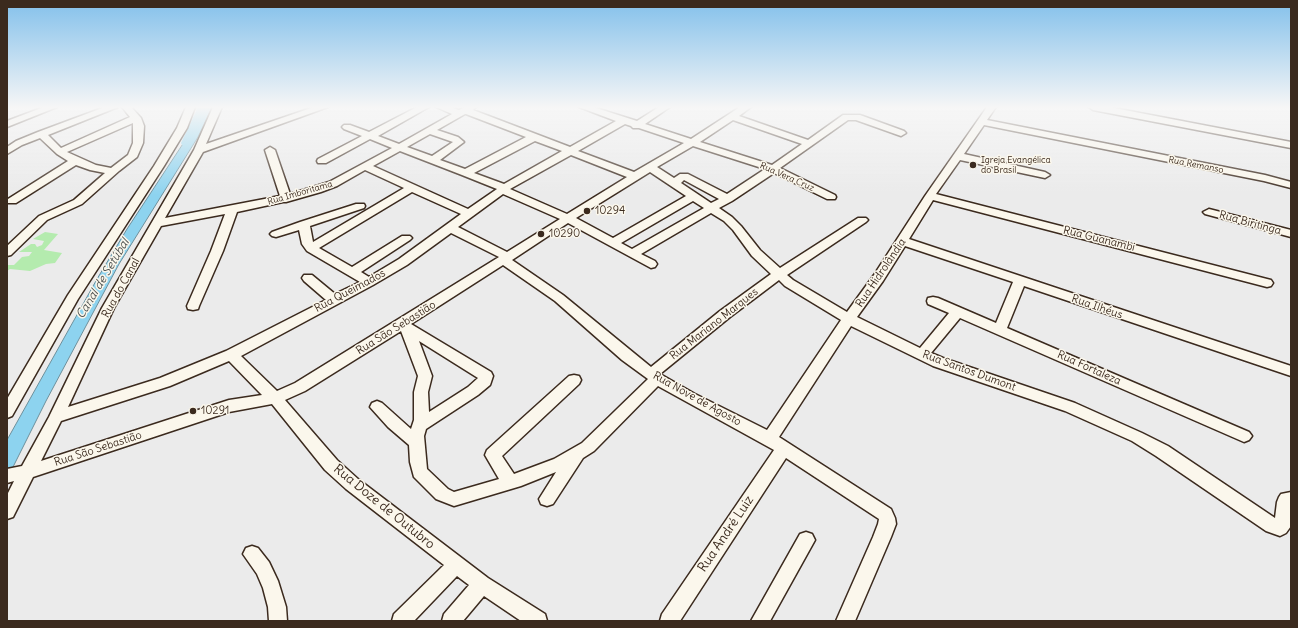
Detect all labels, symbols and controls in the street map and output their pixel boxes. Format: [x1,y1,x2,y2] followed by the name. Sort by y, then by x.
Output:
[1168,154,1224,176] street label: Rua Remanso
[981,155,1051,176] place label: Igreja Evangélica do Brasil
[758,160,816,194] street label: Rua Vera Cruz
[968,160,978,170] marker: Igreja Evangélica do Brasil
[266,179,334,207] street label: Rua Imboritama
[595,204,625,218] place label: 10294
[582,206,592,216] marker: 10294
[1217,208,1283,238] street label: Rua Biritinga
[1062,224,1136,254] street label: Rua Guanambi
[549,227,580,241] place label: 10290
[536,229,546,239] marker: 10290
[73,236,133,322] water label: Canal de Setúbal
[853,236,909,310] street label: Rua Hidrolândia
[99,256,143,320] street label: Rua do Canal
[312,267,388,315] street label: Rua Queimados
[667,285,761,363] street label: Rua Mariano Marques
[1070,292,1124,322] street label: Rua Ilhéus
[354,298,438,358] street label: Rua São Sebastião
[921,348,1017,394] street label: Rua Santos Dumont
[1055,348,1123,388] street label: Rua Fortaleza
[651,369,743,429] street label: Rua Nove de Agosto
[201,404,229,418] place label: 10291
[188,406,198,416] marker: 10291
[53,429,143,469] street label: Rua São Sebastião
[330,461,438,553] street label: Rua Doze de Outubro
[695,493,757,575] street label: Rua André Luiz

